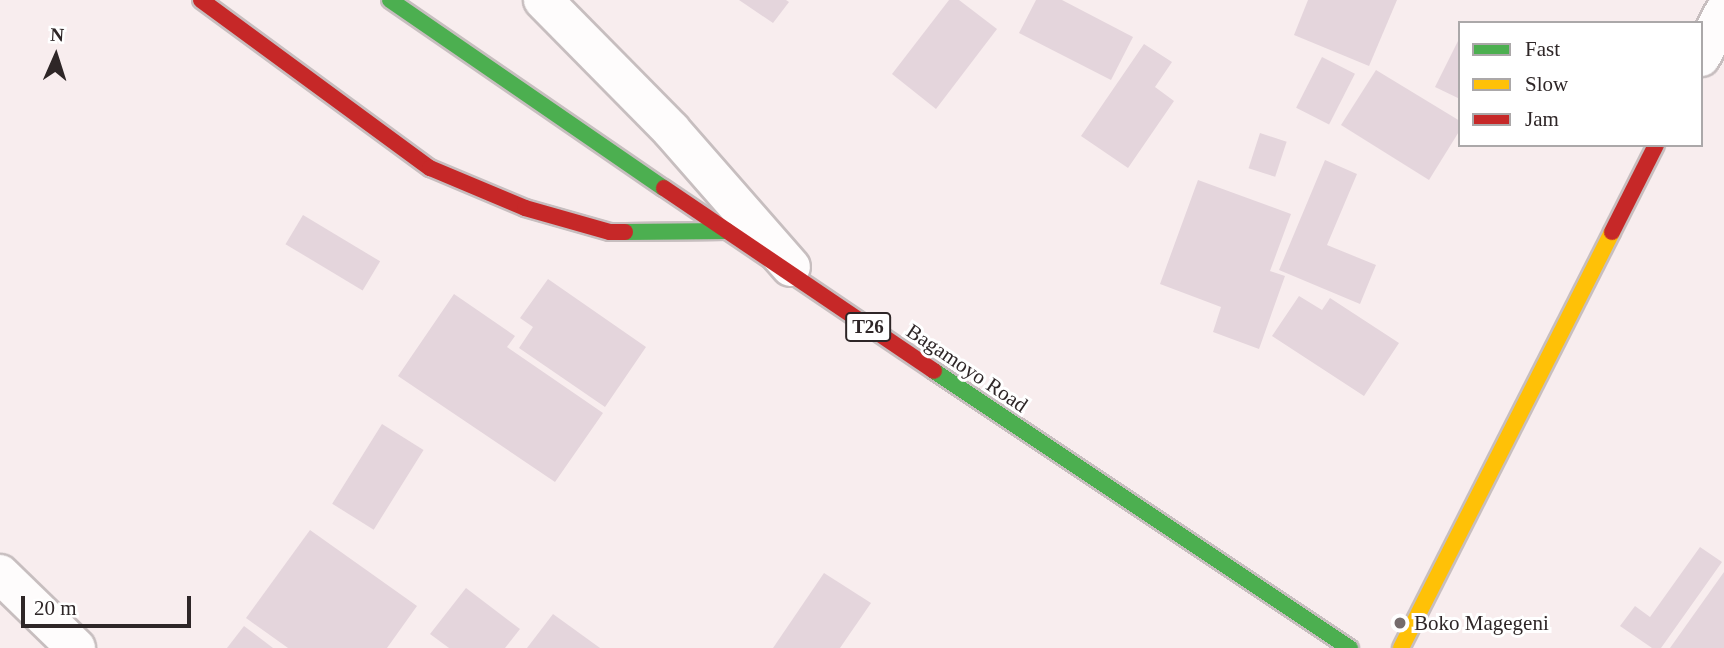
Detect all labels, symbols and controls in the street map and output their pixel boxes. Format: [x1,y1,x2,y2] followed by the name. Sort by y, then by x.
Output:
[21,21,91,91] north arrow
[1458,21,1703,147] legend
[50,24,65,45] text: N
[1525,37,1560,61] text: Fast
[1525,72,1568,96] text: Slow
[1525,107,1559,131] text: Jam
[844,312,892,342] road number: T26
[902,318,1032,418] street label: Bagamoyo Road
[24,582,194,626] scale bar
[34,596,77,620] text: 20 m
[1414,610,1549,636] place label: Boko Magegeni
[1392,615,1408,631] marker: Boko Magegeni

